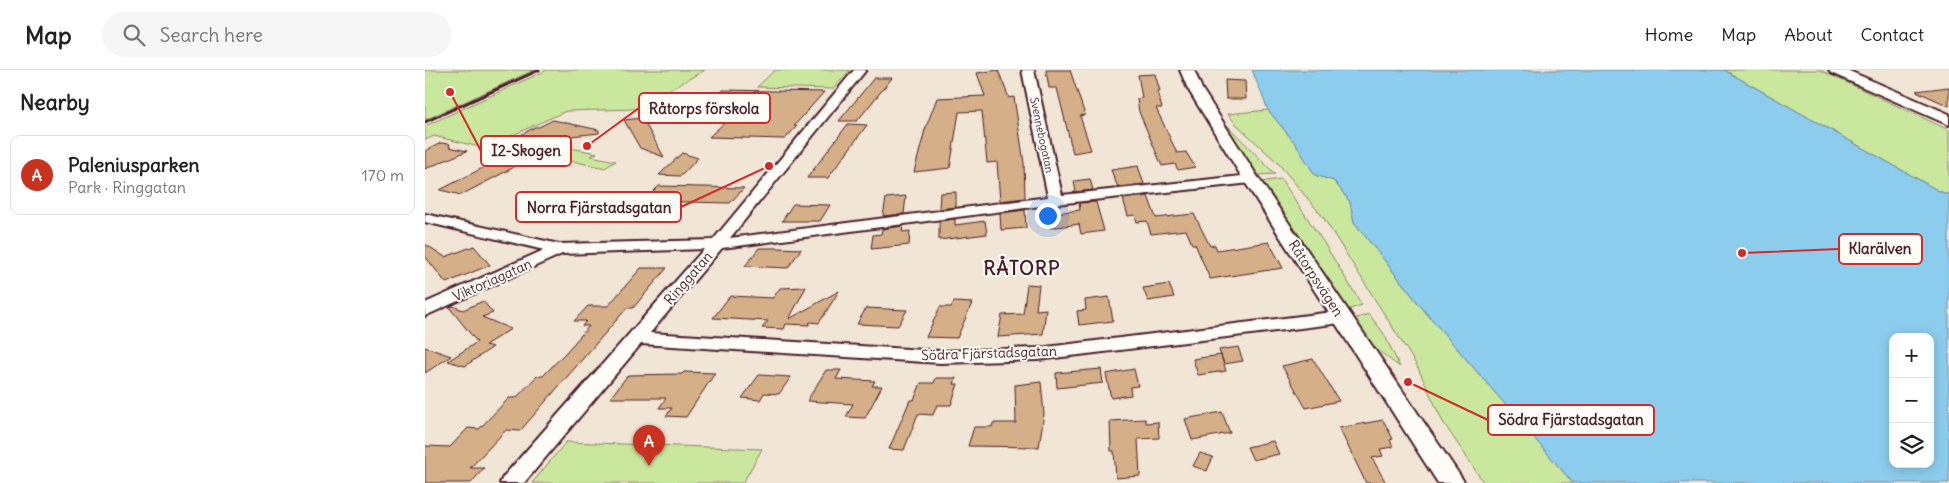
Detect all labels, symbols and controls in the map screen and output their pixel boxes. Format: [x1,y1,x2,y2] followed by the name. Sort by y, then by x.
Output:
[102,12,452,57] search box
[25,20,72,50] text: Map
[120,21,148,49] icon: search
[160,23,263,47] text: Search here
[1645,23,1693,46] text: Home
[1721,23,1756,46] text: Map
[1784,23,1832,46] text: About
[1860,23,1924,46] text: Contact
[20,89,90,116] text: Nearby
[639,93,770,123] callout: Råtorps förskola
[1027,96,1057,174] street label: Svennebogatan
[649,99,760,119] text: Råtorps förskola
[481,136,571,166] callout: I2-Skogen
[491,141,561,161] text: I2-Skogen
[68,153,200,177] text: Paleniusparken
[32,165,42,185] text: A
[361,165,404,185] text: 170 m
[68,177,186,197] text: Park · Ringgatan
[516,192,681,222] callout: Norra Fjärstadsgatan
[527,198,672,218] text: Norra Fjärstadsgatan
[1035,203,1061,229] your location
[1839,234,1922,264] callout: Klarälven
[1285,236,1347,320] street label: Råtorpsvägen
[1848,239,1912,258] text: Klarälven
[660,248,716,308] street label: Ringgatan
[449,254,535,306] street label: Viktoriagatan
[984,255,1060,280] district label: RÅTORP
[1889,333,1934,468] map controls
[1889,333,1934,378] button: +
[921,342,1057,364] street label: Södra Fjärstadsgatan
[1889,378,1934,423] button: −
[1488,405,1654,435] callout: Södra Fjärstadsgatan
[1498,410,1644,430] text: Södra Fjärstadsgatan
[1889,423,1934,468] button: layers
[633,425,665,466] pin: A

